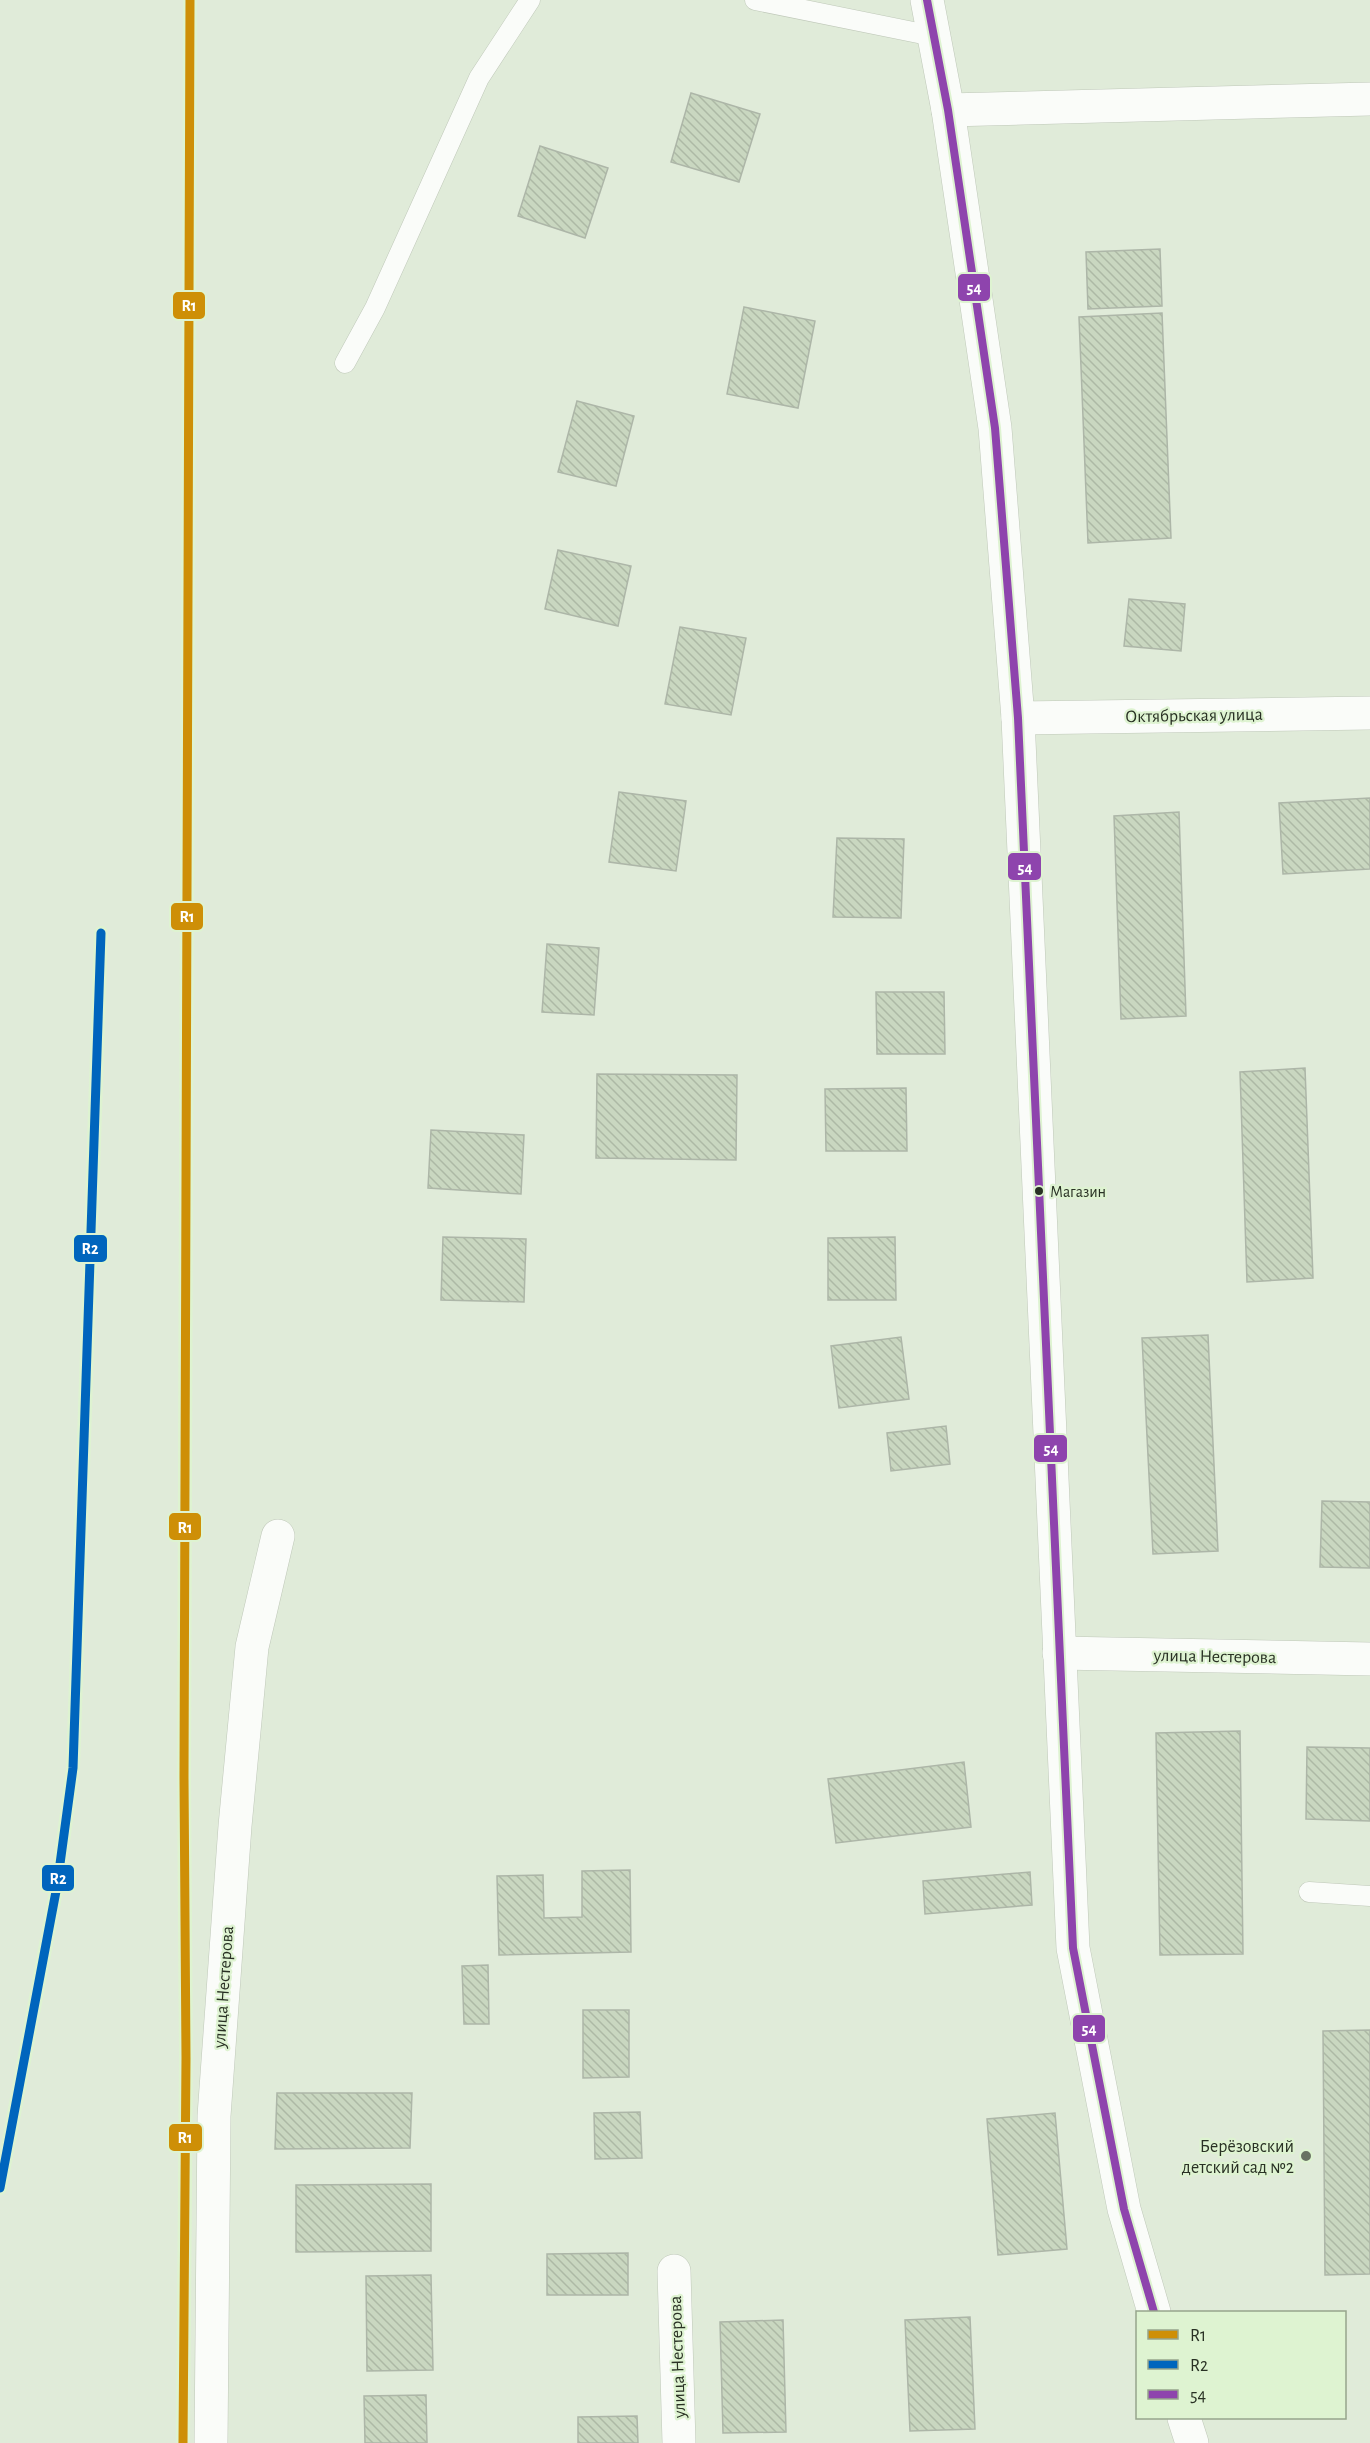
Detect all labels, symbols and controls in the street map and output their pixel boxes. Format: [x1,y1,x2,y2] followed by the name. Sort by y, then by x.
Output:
[957,273,991,302] line badge: 54
[967,280,981,296] text: 54
[172,291,206,320] line badge: R1
[181,298,197,314] text: R1
[1125,705,1263,726] street label: Октябрьская улица
[1007,852,1042,881] line badge: 54
[1018,860,1032,876] text: 54
[170,902,204,931] line badge: R1
[179,909,195,925] text: R1
[1050,1184,1106,1200] place label: Магазин
[1033,1185,1045,1197] marker: Магазин
[73,1234,108,1263] line badge: R2
[82,1241,99,1257] text: R2
[1033,1434,1068,1463] line badge: 54
[1044,1441,1058,1457] text: 54
[168,1512,202,1541] line badge: R1
[177,1520,193,1536] text: R1
[1153,1647,1276,1667] street label: улица Нестерова
[41,1864,75,1892] line badge: R2
[50,1871,67,1887] text: R2
[211,1925,237,2050] street label: улица Нестерова
[1072,2014,1106,2043] line badge: 54
[1082,2021,1096,2037] text: 54
[168,2123,203,2152] line badge: R1
[177,2130,193,2146] text: R1
[1182,2138,1294,2177] place label: Берёзовский детский сад №2
[1299,2149,1313,2163] marker: Берёзовский детский сад №2
[667,2295,689,2420] street label: улица Нестерова
[1136,2311,1346,2419] legend
[1190,2327,1206,2345] text: R1
[1190,2357,1208,2375] text: R2
[1190,2387,1207,2405] text: 54

